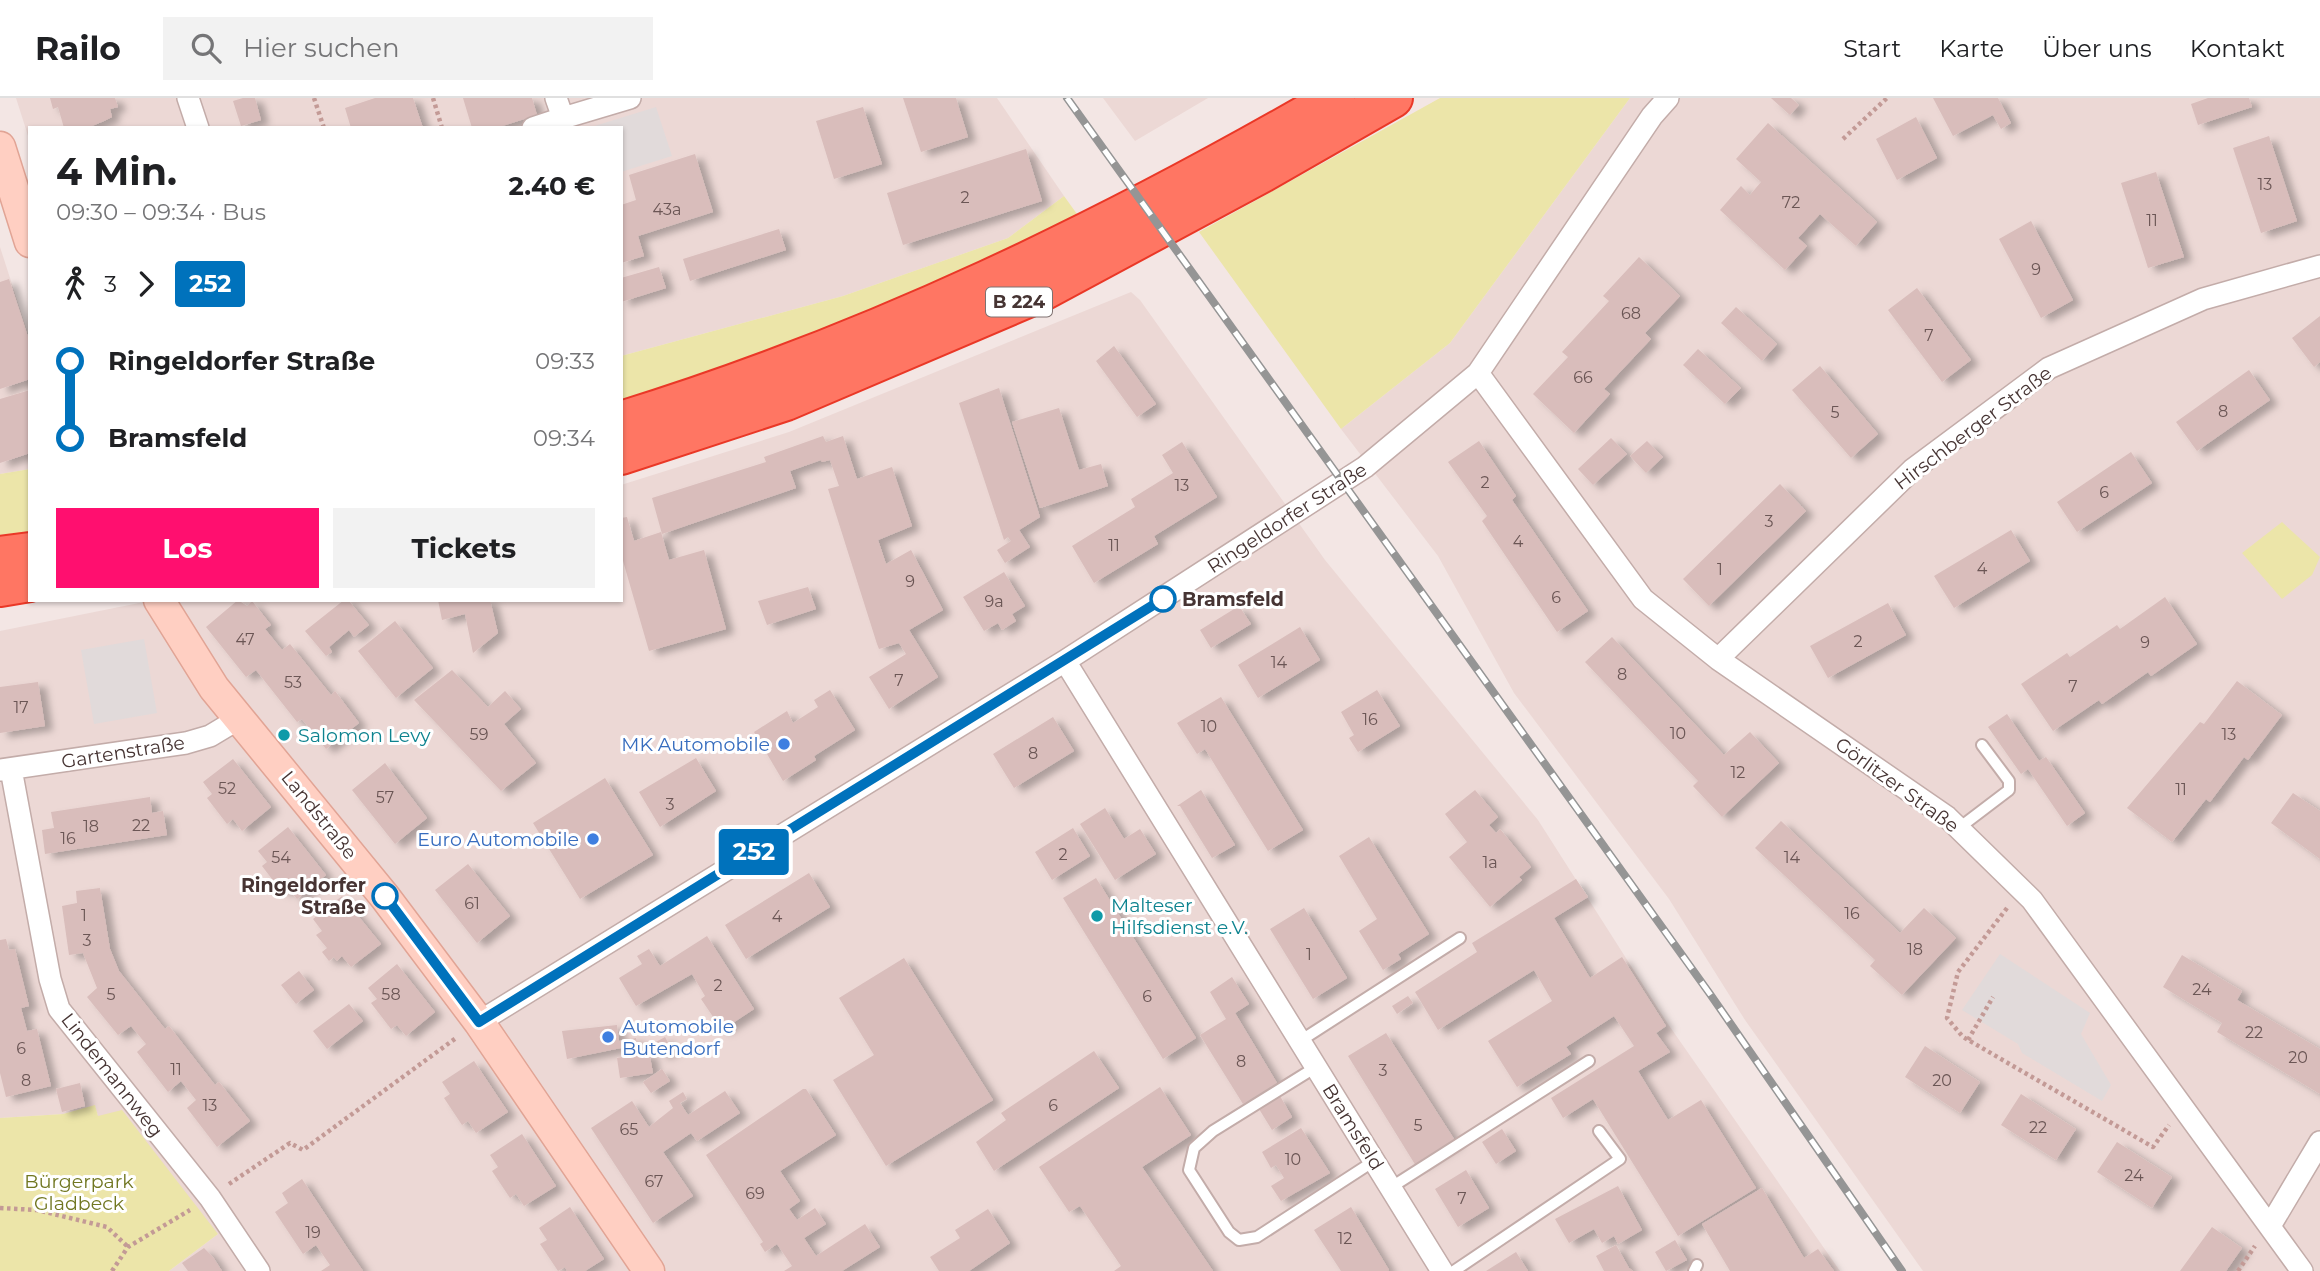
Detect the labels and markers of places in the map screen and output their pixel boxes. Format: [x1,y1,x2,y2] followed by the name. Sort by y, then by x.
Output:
[1150,586,1176,612] marker: Bramsfeld
[1182,588,1284,611] place label: Bramsfeld
[298,724,431,747] place label: Salomon Levy
[276,727,292,743] marker: Salomon Levy
[621,733,770,756] place label: MK Automobile
[776,736,792,752] marker: MK Automobile
[417,828,579,851] place label: Euro Automobile
[585,831,601,847] marker: Euro Automobile
[241,874,366,919] place label: Ringeldorfer Straße
[372,883,398,909] marker: Ringeldorfer Straße
[1111,894,1248,939] place label: Malteser Hilfsdienst e.V.
[1089,908,1105,924] marker: Malteser Hilfsdienst e.V.
[622,1015,734,1060] place label: Automobile Butendorf
[600,1029,616,1045] marker: Automobile Butendorf

